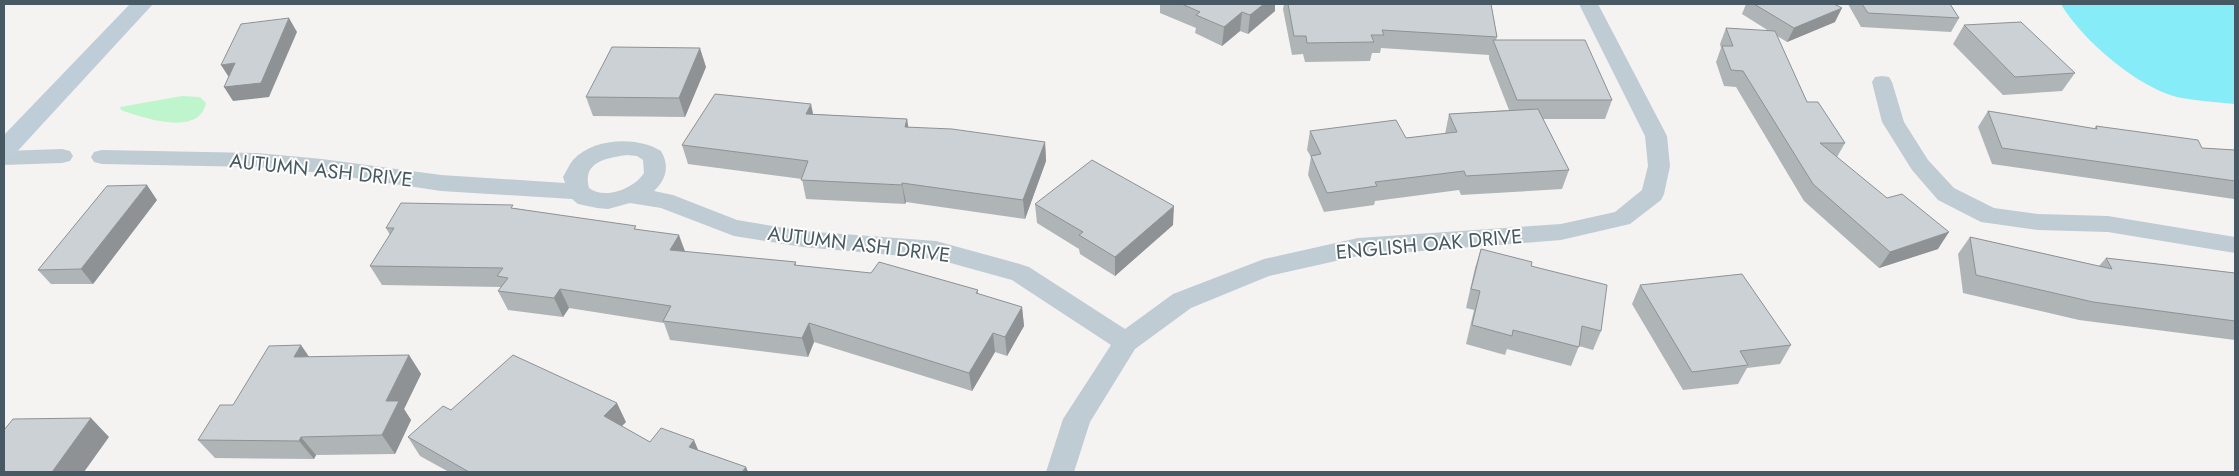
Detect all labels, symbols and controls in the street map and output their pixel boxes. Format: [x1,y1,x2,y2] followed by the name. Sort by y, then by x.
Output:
[228,146,414,195] street label: AUTUMN ASH DRIVE
[766,219,952,270] street label: AUTUMN ASH DRIVE
[1335,222,1523,267] street label: ENGLISH OAK DRIVE

